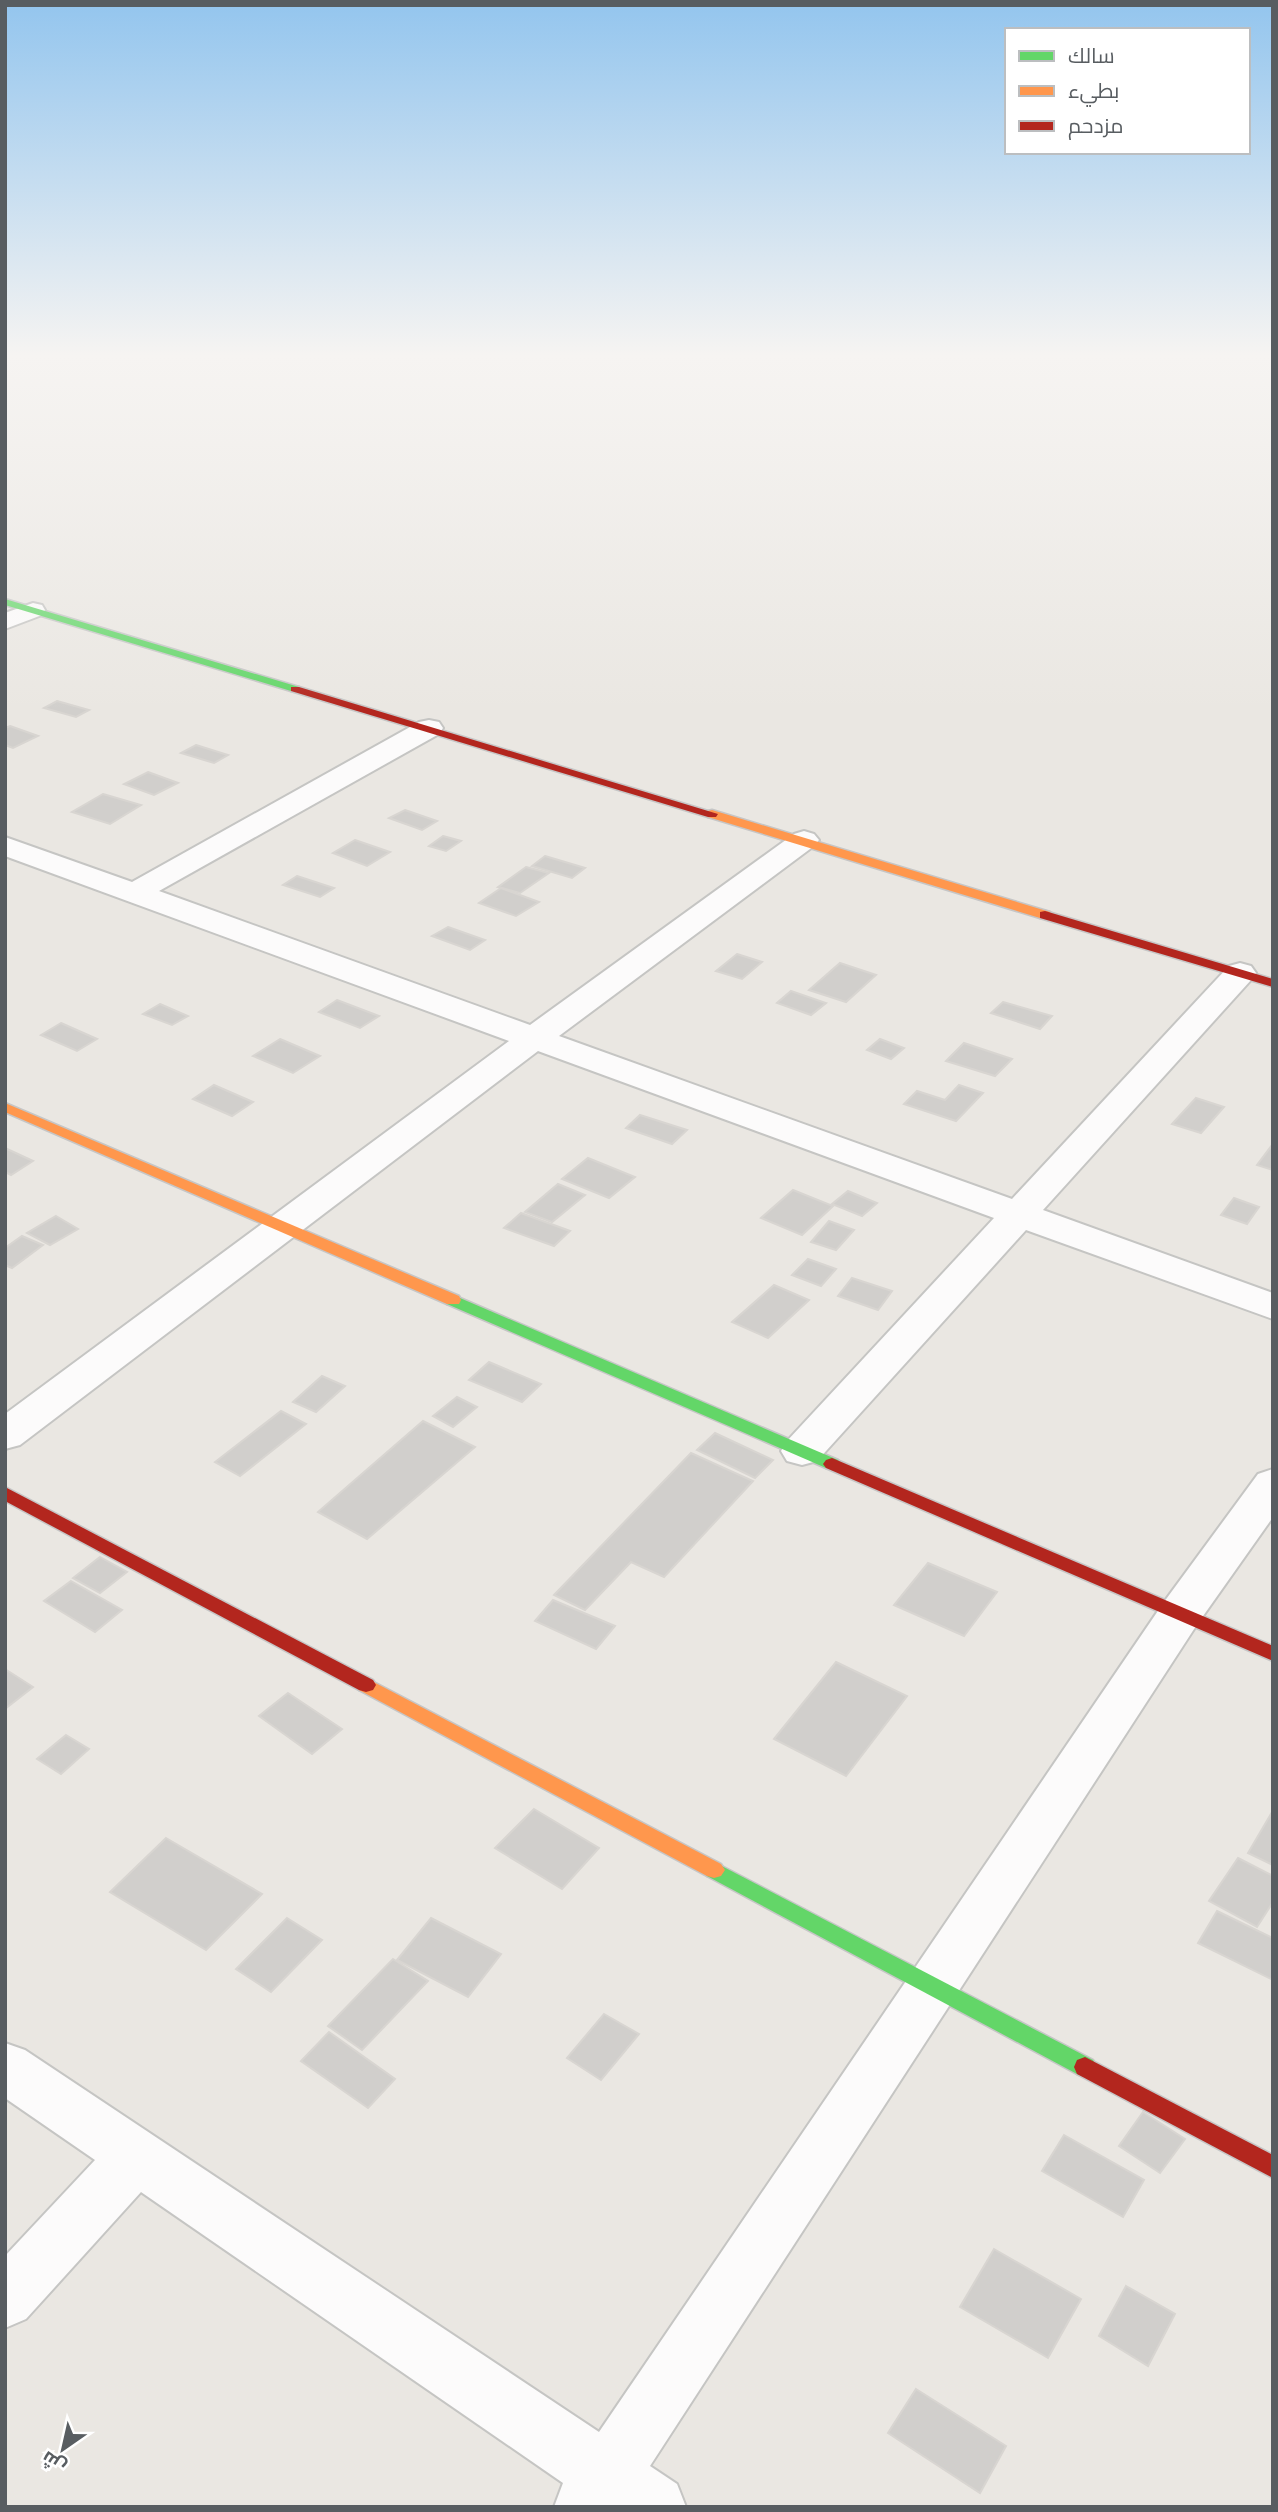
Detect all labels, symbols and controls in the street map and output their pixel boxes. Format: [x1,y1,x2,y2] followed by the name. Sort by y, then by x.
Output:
[1005,28,1250,154] legend
[1068,44,1115,69] text: سالك
[1068,79,1119,107] text: بطيء
[1068,114,1123,140] text: مزدحم
[28,2414,98,2484] north arrow
[38,2446,70,2478] text: ش

